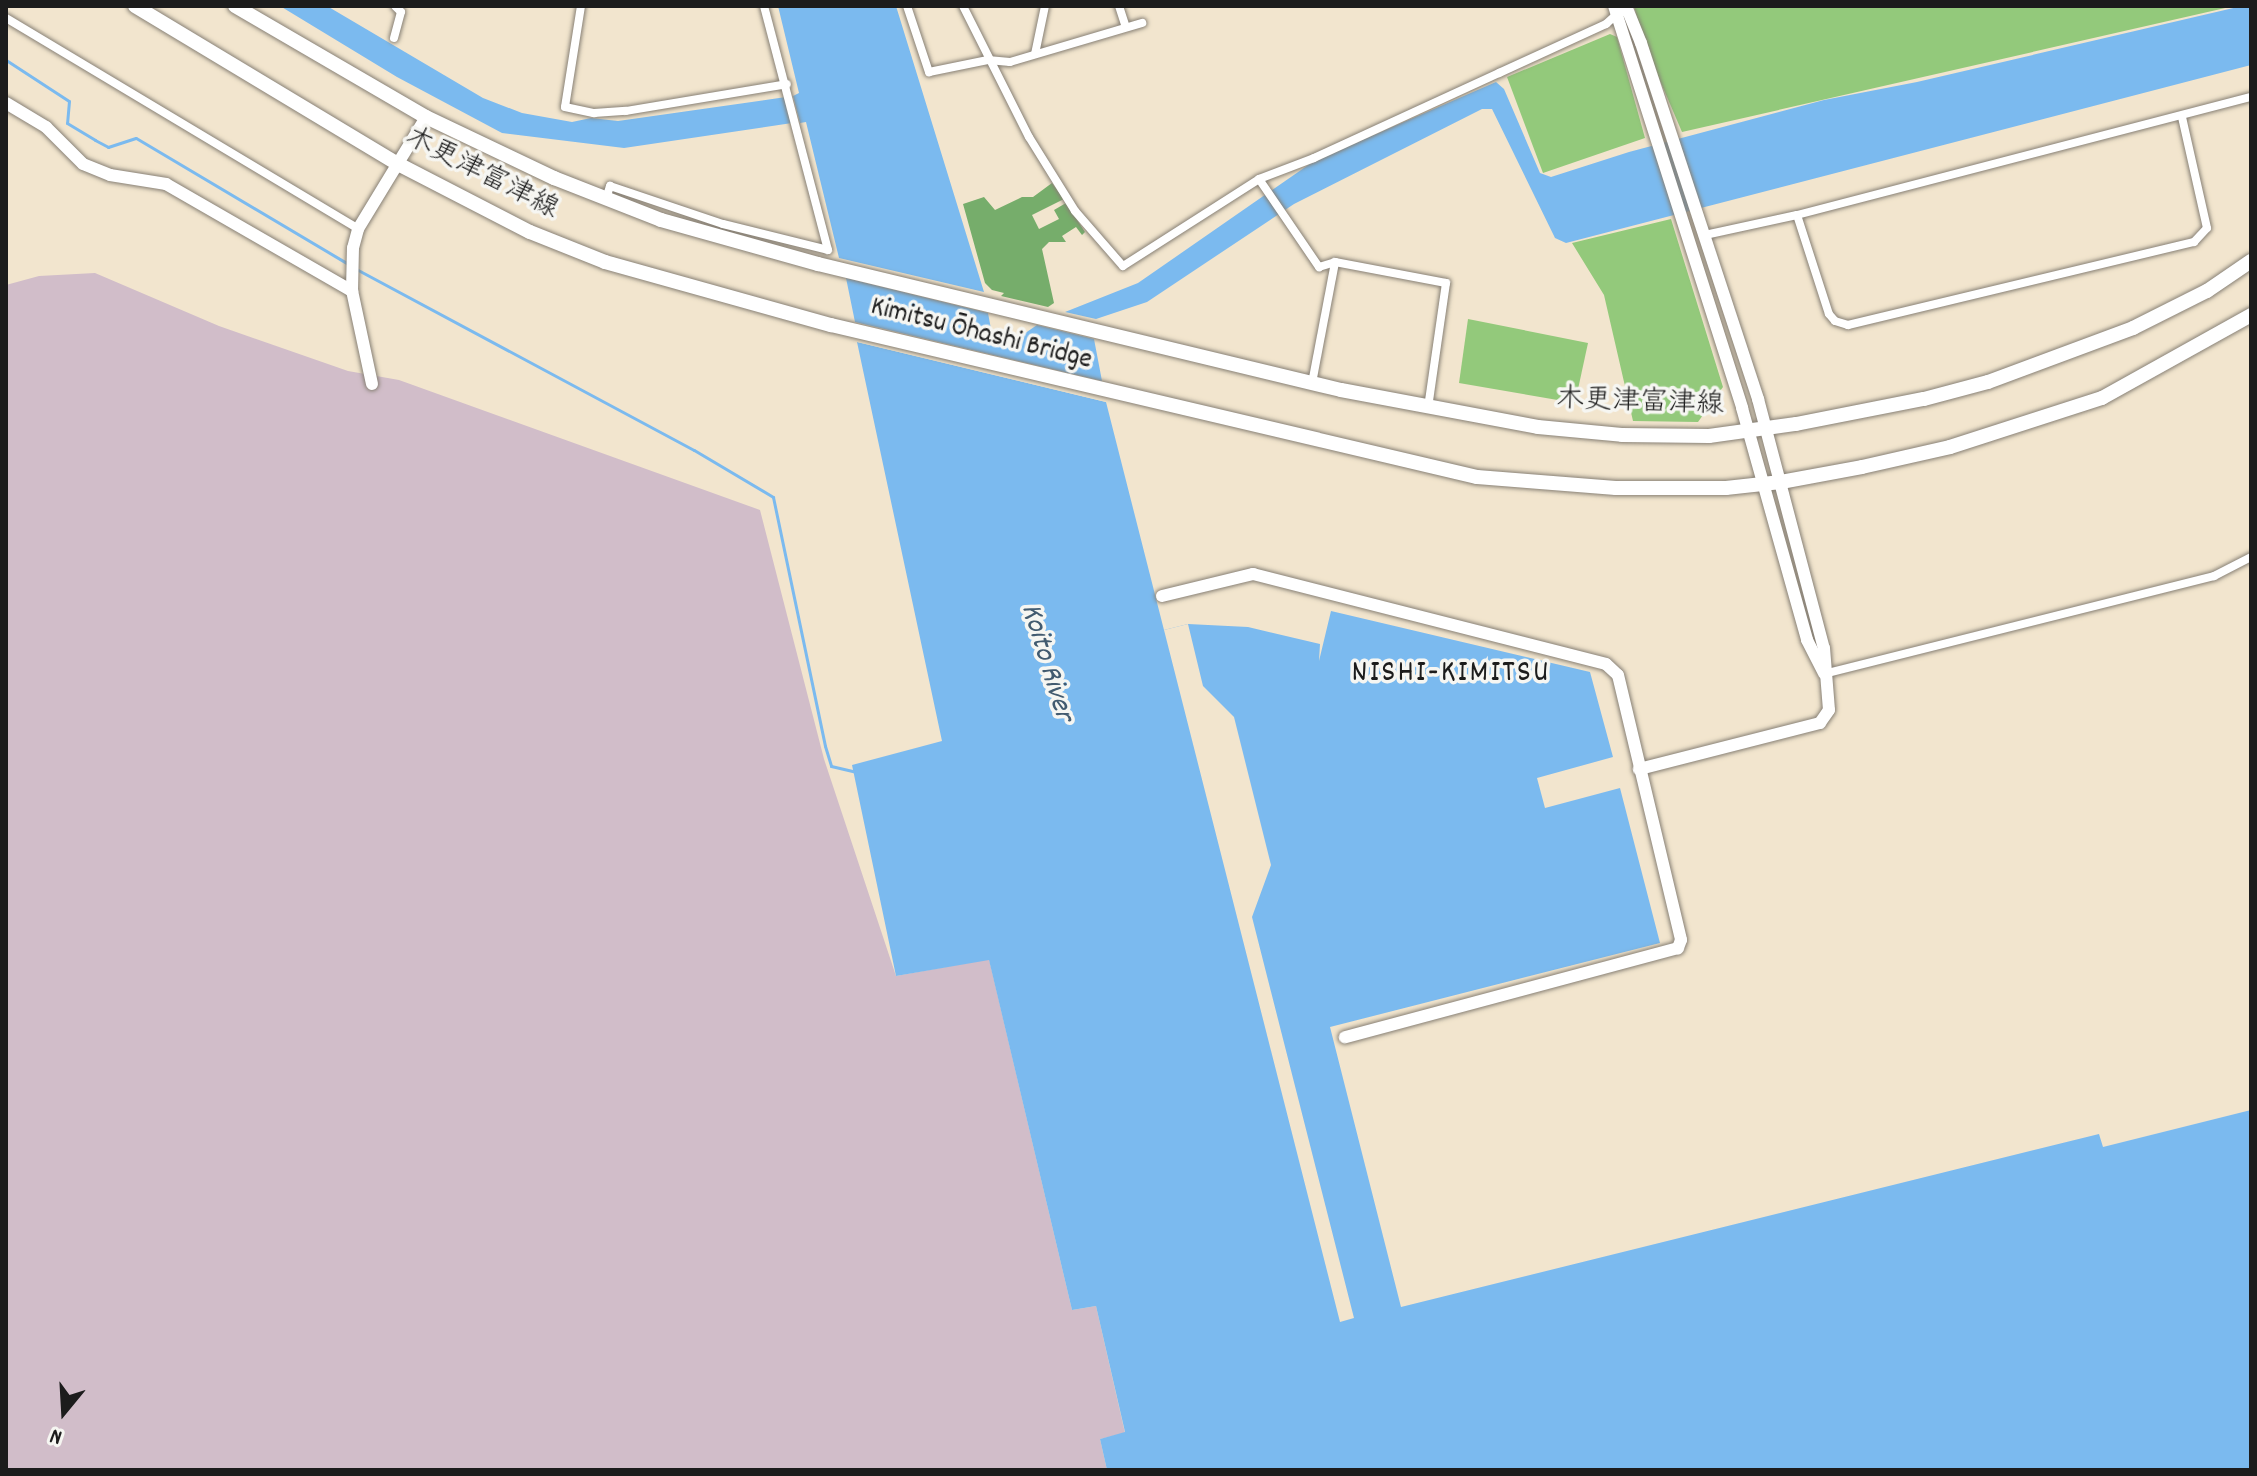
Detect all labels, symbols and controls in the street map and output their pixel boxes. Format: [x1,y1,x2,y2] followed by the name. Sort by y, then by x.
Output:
[399,122,563,228] street label: 木更津富津線
[867,291,1095,379] street label: Kimitsu Ōhashi Bridge
[1555,384,1725,424] street label: 木更津富津線
[1010,600,1080,726] water label: Koito River
[1352,655,1550,693] district label: NISHI-KIMITSU
[24,1372,104,1452] north arrow
[46,1419,66,1452] text: N

